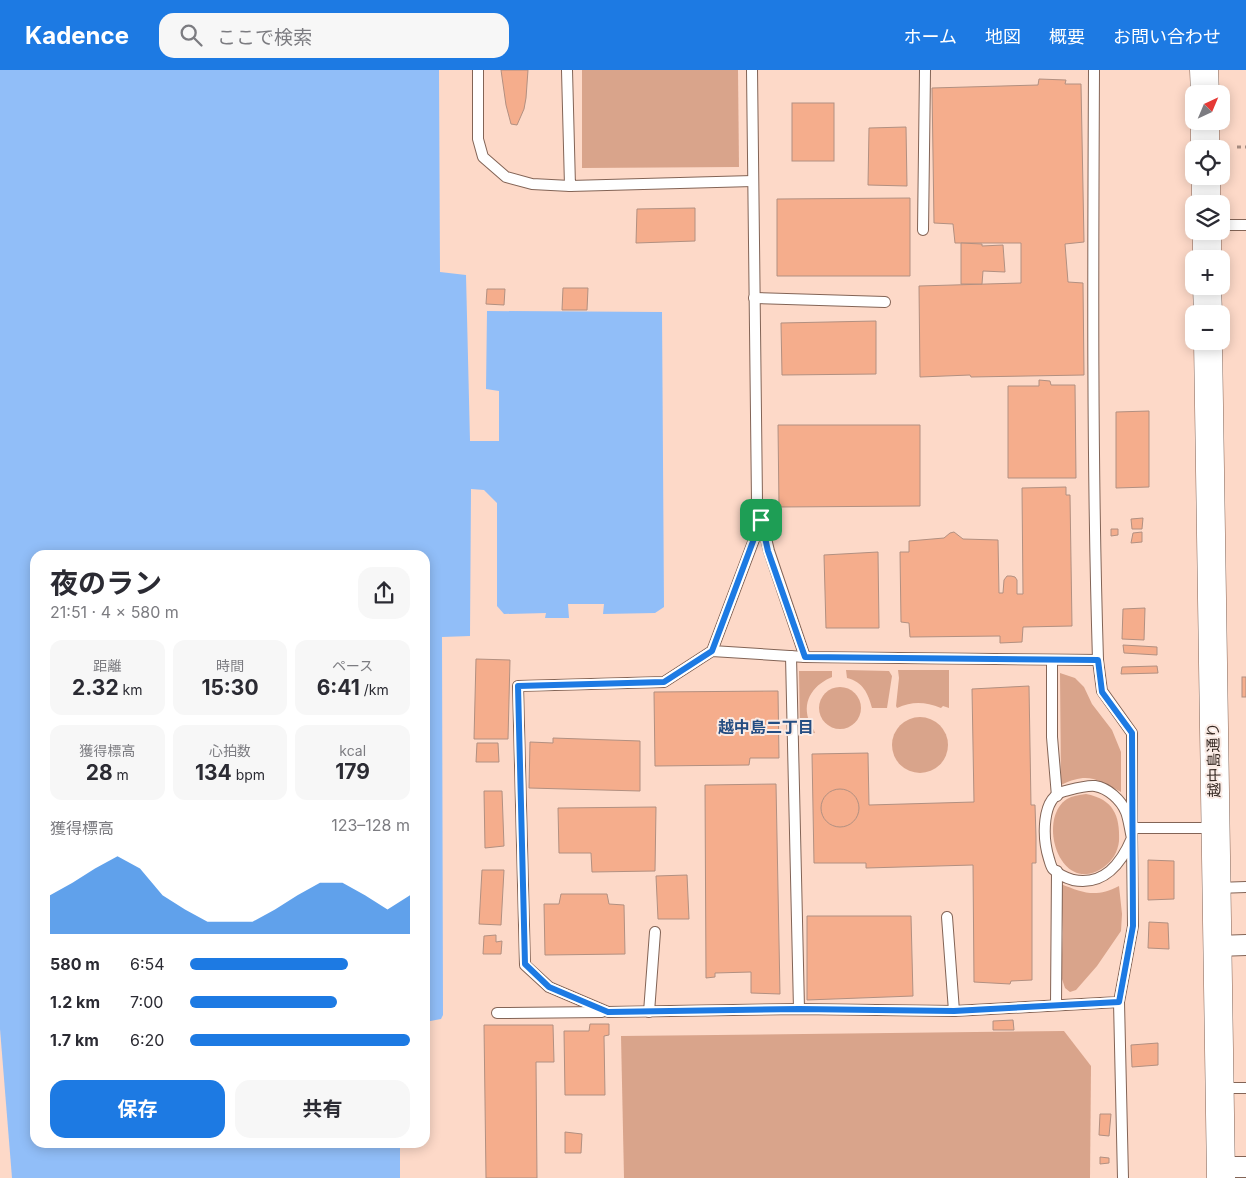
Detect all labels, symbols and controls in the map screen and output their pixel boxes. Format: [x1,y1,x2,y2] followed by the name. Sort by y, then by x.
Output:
[159,13,509,58] search box
[25,21,129,50] text: Kadence
[177,21,205,49] icon: search
[217,26,312,49] text: ここで検索
[904,26,957,47] text: ホーム
[985,26,1021,47] text: 地図
[1049,26,1085,47] text: 概要
[1113,26,1221,47] text: お問い合わせ
[1185,85,1230,130] north arrow
[1185,85,1230,350] map controls
[1185,140,1230,185] button: locate
[1185,195,1230,240] button: layers
[1185,250,1230,295] button: +
[1185,305,1230,350] button: −
[740,499,782,541] pin
[747,506,775,534] icon: arrive
[50,566,162,600] text: 夜のラン
[358,567,410,619] button: share
[50,602,179,622] text: 21:51 · 4 × 580 m
[93,657,121,674] text: 距離
[216,657,244,674] text: 時間
[332,657,373,674] text: ペース
[72,675,119,700] text: 2.32
[201,675,259,700] text: 15:30
[317,675,360,700] text: 6:41
[119,681,143,698] text: km
[360,681,389,698] text: /km
[718,717,814,737] district label: 越中島二丁目
[1203,722,1224,799] street label: 越中島通り
[79,742,135,759] text: 獲得標高
[209,742,251,759] text: 心拍数
[339,742,366,759] text: kcal
[335,759,370,784] text: 179
[86,760,113,785] text: 28
[195,760,232,785] text: 134
[113,766,129,783] text: m
[232,766,265,783] text: bpm
[331,815,410,835] text: 123–128 m
[50,818,114,838] text: 獲得標高
[50,954,100,974] text: 580 m
[130,954,165,974] text: 6:54
[50,992,100,1012] text: 1.2 km
[130,992,163,1012] text: 7:00
[50,1030,99,1050] text: 1.7 km
[130,1030,164,1050] text: 6:20
[50,1080,225,1138] button: 保存
[235,1080,410,1138] button: 共有

